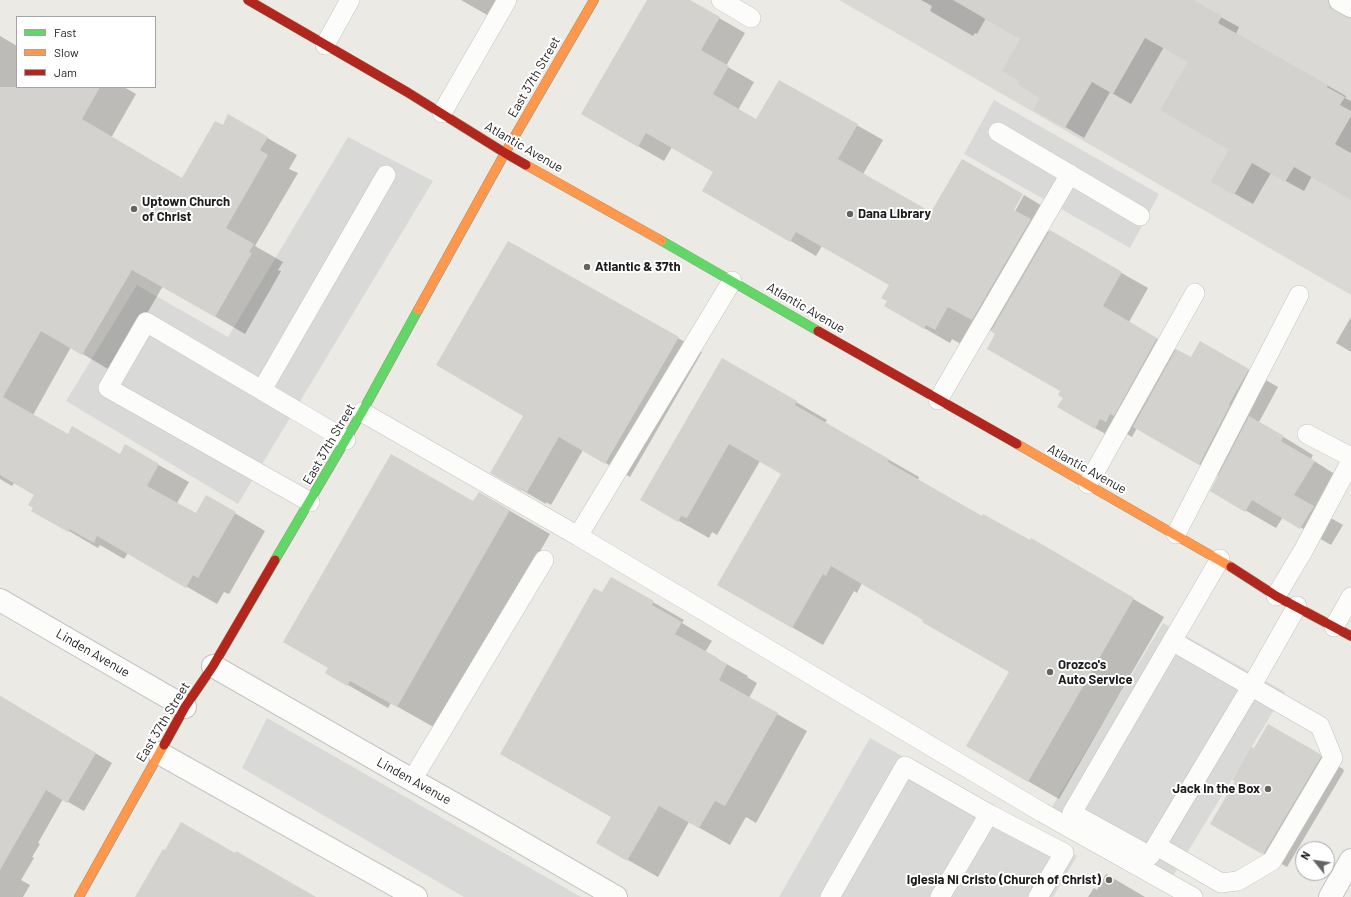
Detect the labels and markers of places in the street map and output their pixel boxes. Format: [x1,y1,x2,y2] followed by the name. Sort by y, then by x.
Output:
[142,194,230,225] place label: Uptown Church of Christ
[129,204,139,214] marker: Uptown Church of Christ
[858,206,931,222] place label: Dana Library
[845,209,855,219] marker: Dana Library
[595,259,681,275] place label: Atlantic & 37th
[582,262,592,272] marker: Atlantic & 37th
[1058,657,1133,688] place label: Orozco's Auto Service
[1045,667,1055,677] marker: Orozco's Auto Service
[1172,781,1260,797] place label: Jack in the Box
[1263,784,1273,794] marker: Jack in the Box
[907,872,1101,888] place label: Iglesia Ni Cristo (Church of Christ)
[1104,875,1114,885] marker: Iglesia Ni Cristo (Church of Christ)

